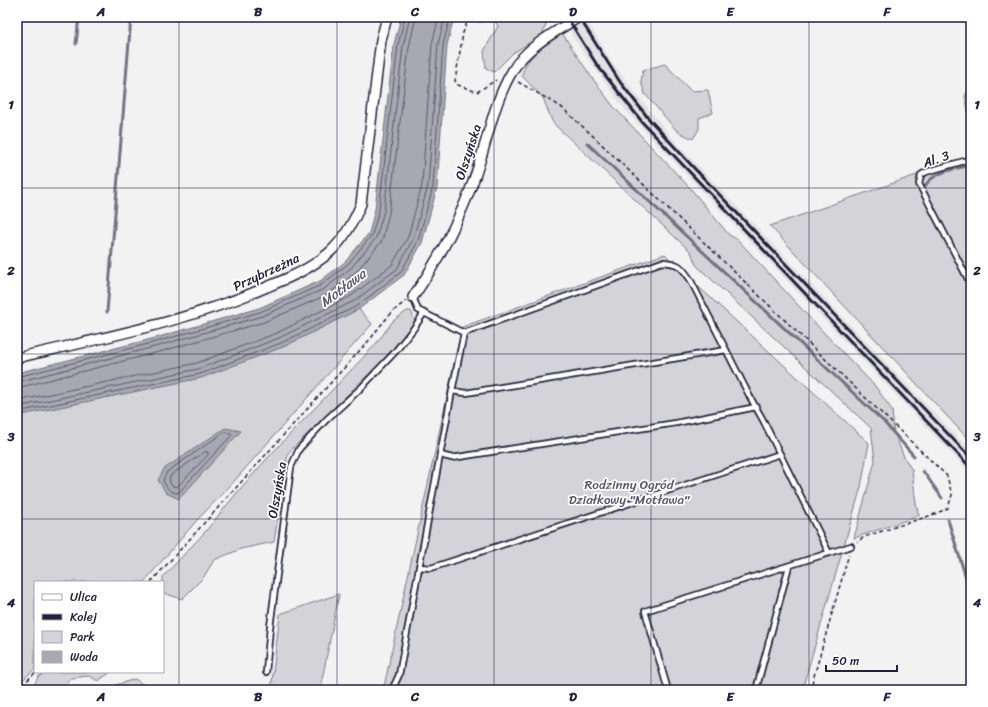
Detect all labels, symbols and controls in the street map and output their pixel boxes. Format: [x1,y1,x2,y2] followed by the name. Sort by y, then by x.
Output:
[96,0,105,23] text: A
[254,0,263,23] text: B
[410,0,420,23] text: C
[569,0,577,23] text: D
[726,0,735,23] text: E
[882,0,891,23] text: F
[8,93,14,116] text: 1
[974,93,980,116] text: 1
[448,121,488,183] street label: Olszyńska
[919,144,952,174] street label: Al. 3
[229,246,303,297] street label: Przybrzeżna
[6,259,15,282] text: 2
[972,259,981,282] text: 2
[314,261,373,314] water label: Motława
[6,425,15,448] text: 3
[972,425,981,448] text: 3
[261,459,293,520] street label: Olszyńska
[569,473,691,511] park label: Rodzinny Ogród Działkowy "Motława"
[34,581,164,673] legend
[70,586,98,608] text: Ulica
[6,591,16,614] text: 4
[972,591,982,614] text: 4
[70,606,97,628] text: Kolej
[70,626,95,648] text: Park
[70,646,99,668] text: Woda
[826,647,897,673] scale bar
[832,650,859,672] text: 50 m
[96,685,105,707] text: A
[254,685,263,707] text: B
[410,685,420,707] text: C
[569,685,577,707] text: D
[726,685,735,707] text: E
[882,685,891,707] text: F

